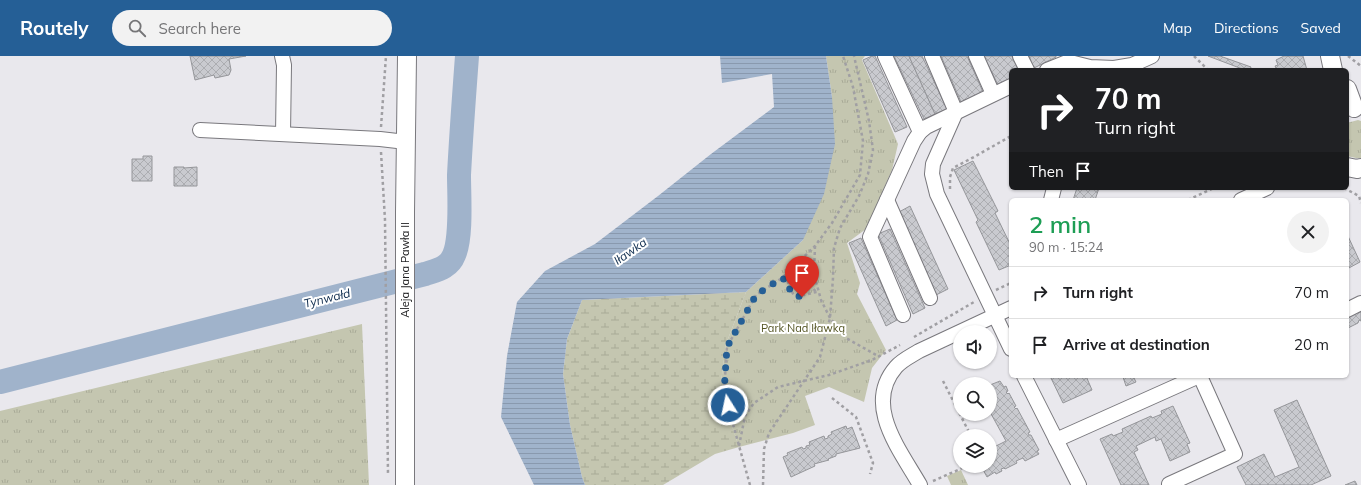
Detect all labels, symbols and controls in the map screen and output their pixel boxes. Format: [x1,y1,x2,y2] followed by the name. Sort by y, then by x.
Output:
[112,10,392,46] search box
[20,16,88,40] text: Routely
[126,17,148,39] icon: search
[158,19,241,38] text: Search here
[1163,19,1192,37] text: Map
[1214,19,1279,37] text: Directions
[1301,19,1341,37] text: Saved
[1095,81,1161,116] text: 70 m
[1029,84,1081,136] icon: right
[1095,116,1175,139] text: Turn right
[1072,160,1094,182] icon: arrive
[1029,162,1064,181] text: Then
[1029,209,1091,239] text: 2 min
[1287,211,1329,253] button: close
[398,222,412,318] street label: Aleja Jana Pawła II
[611,234,649,268] water label: Iławka
[1029,239,1103,255] text: 90 m · 15:24
[785,256,819,297] pin
[791,262,813,284] icon: arrive
[1029,282,1051,304] icon: right
[1063,283,1133,302] text: Turn right
[1294,283,1329,302] text: 70 m
[302,285,353,311] water label: Tynwałd
[761,321,845,335] park label: Park Nad Iławką
[953,325,997,473] map controls
[953,325,997,369] button: sound
[1029,334,1051,356] icon: arrive
[1063,335,1210,354] text: Arrive at destination
[1294,335,1329,354] text: 20 m
[953,377,997,421] button: search
[707,384,749,426] position arrow
[953,429,997,473] button: layers

